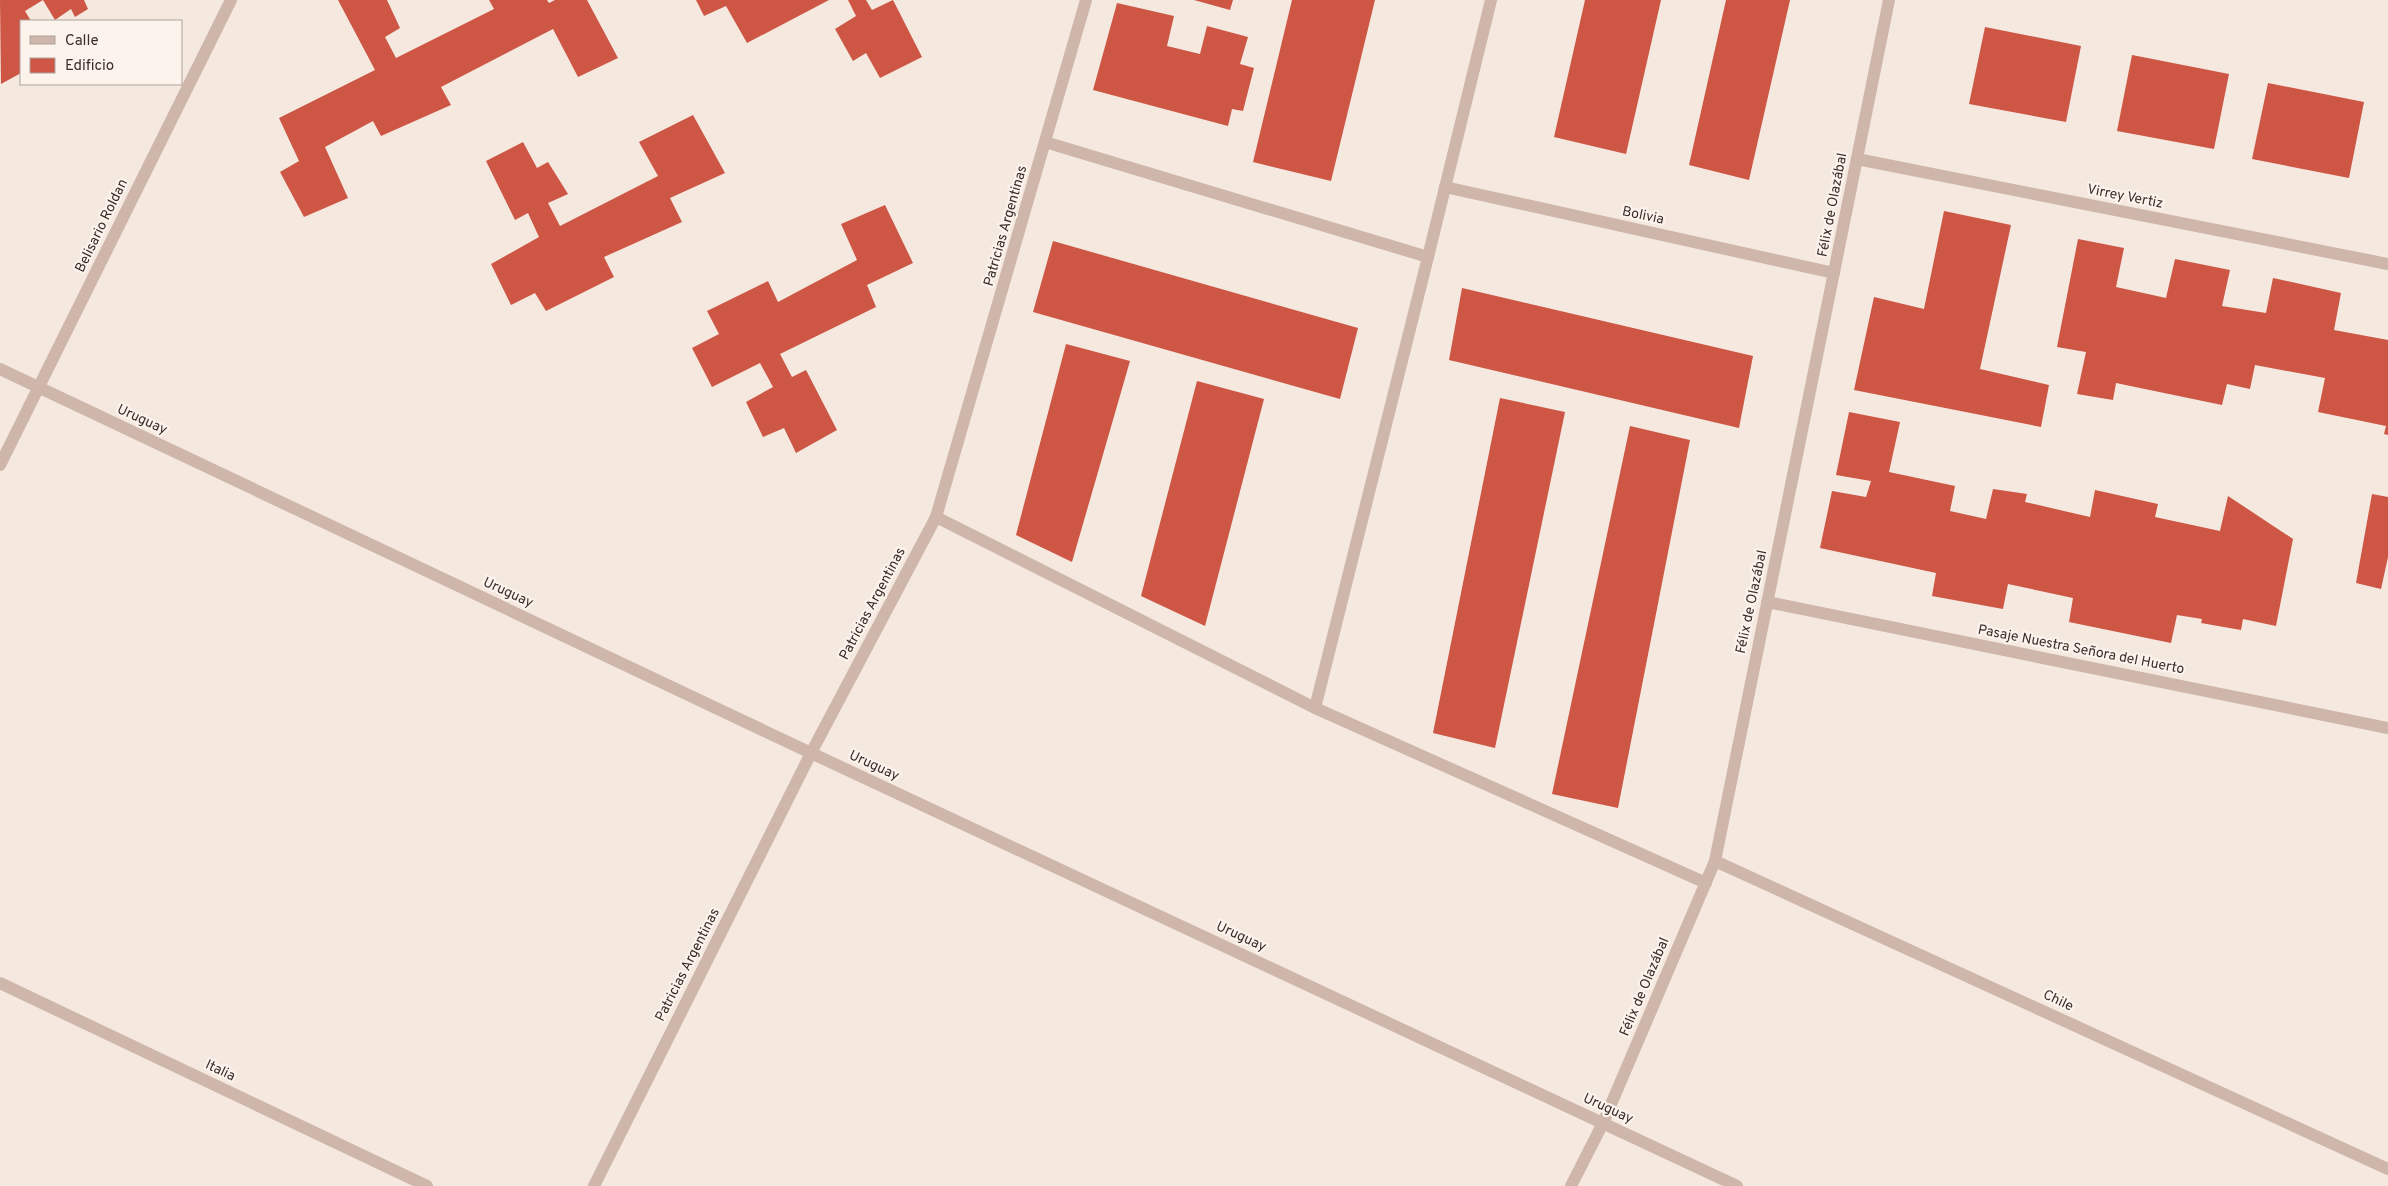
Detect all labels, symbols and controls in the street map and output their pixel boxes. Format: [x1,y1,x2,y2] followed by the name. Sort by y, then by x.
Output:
[20,20,182,85] legend
[65,32,99,51] text: Calle
[65,57,114,76] text: Edificio
[1815,152,1851,258] street label: Félix de Olazábal
[981,164,1031,288] street label: Patricias Argentinas
[72,177,132,275] street label: Belisario Roldan
[2085,181,2165,213] street label: Virrey Vertiz
[1620,203,1666,229] street label: Bolivia
[114,401,170,439] street label: Uruguay
[836,545,910,663] street label: Patricias Argentinas
[1733,549,1771,655] street label: Félix de Olazábal
[480,574,536,612] street label: Uruguay
[1976,622,2186,678] street label: Pasaje Nuestra Señora del Huerto
[846,747,902,785] street label: Uruguay
[652,906,724,1024] street label: Patricias Argentinas
[1213,918,1269,956] street label: Uruguay
[1617,935,1673,1039] street label: Félix de Olazábal
[2040,987,2076,1015] street label: Chile
[202,1057,238,1085] street label: Italia
[1580,1090,1636,1128] street label: Uruguay

